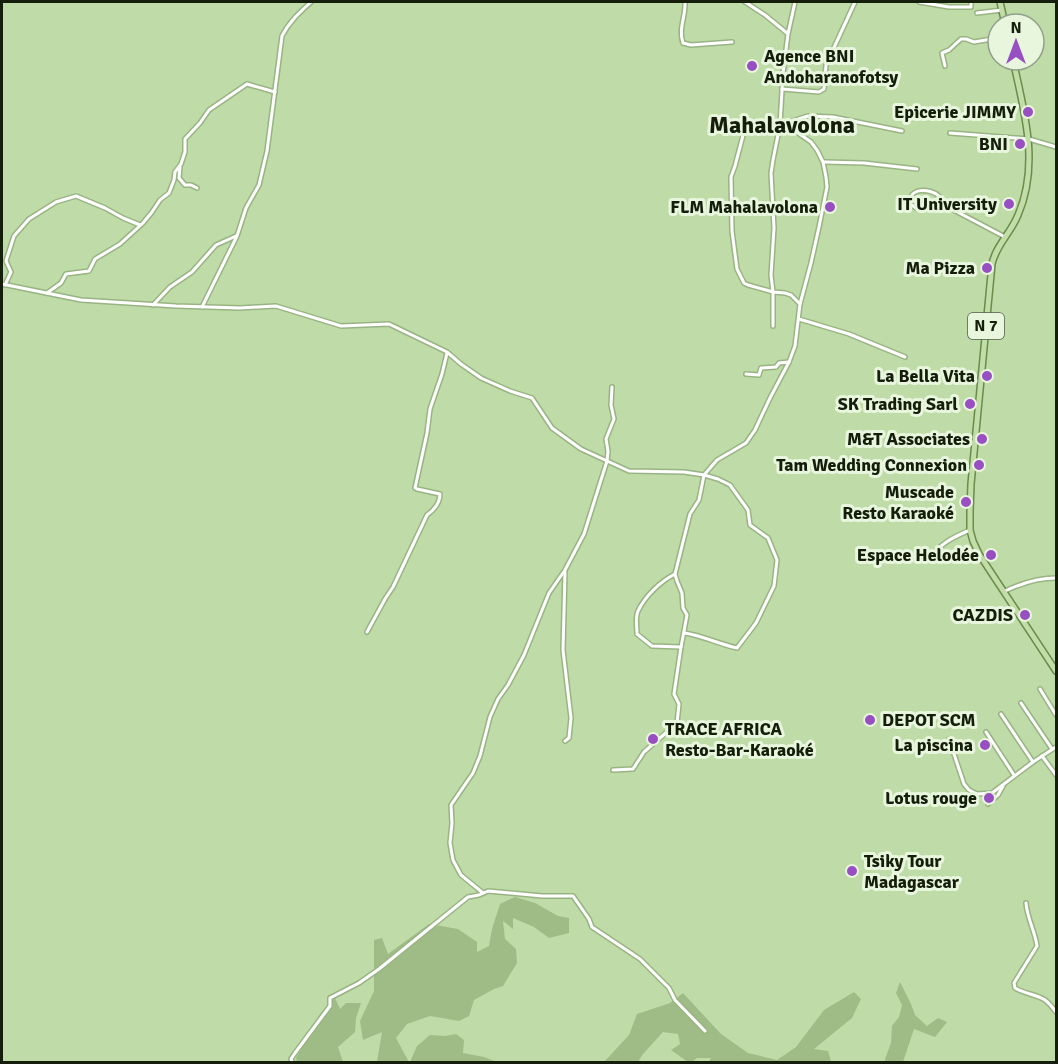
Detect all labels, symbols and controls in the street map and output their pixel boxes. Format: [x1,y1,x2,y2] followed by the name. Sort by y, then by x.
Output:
[986,12,1046,72] north arrow
[1010,18,1022,38] text: N
[764,45,898,88] place label: Agence BNI Andoharanofotsy
[745,59,759,73] marker: Agence BNI Andoharanofotsy
[894,101,1016,123] place label: Epicerie JIMMY
[1021,105,1035,119] marker: Epicerie JIMMY
[709,110,855,140] district label: Mahalavolona
[979,133,1008,155] place label: BNI
[1013,137,1027,151] marker: BNI
[897,193,997,215] place label: IT University
[670,196,818,218] place label: FLM Mahalavolona
[1002,197,1016,211] marker: IT University
[823,200,837,214] marker: FLM Mahalavolona
[905,257,975,279] place label: Ma Pizza
[980,261,994,275] marker: Ma Pizza
[968,313,1004,339] road number: N 7
[876,365,975,387] place label: La Bella Vita
[980,369,994,383] marker: La Bella Vita
[838,393,958,415] place label: SK Trading Sarl
[963,397,977,411] marker: SK Trading Sarl
[847,428,970,450] place label: M&T Associates
[975,432,989,446] marker: M&T Associates
[776,454,967,476] place label: Tam Wedding Connexion
[972,458,986,472] marker: Tam Wedding Connexion
[842,481,954,524] place label: Muscade Resto Karaoké
[959,495,973,509] marker: Muscade Resto Karaoké
[857,544,979,566] place label: Espace Helodée
[984,548,998,562] marker: Espace Helodée
[952,604,1013,626] place label: CAZDIS
[1018,608,1032,622] marker: CAZDIS
[882,709,976,731] place label: DEPOT SCM
[863,713,877,727] marker: DEPOT SCM
[665,718,814,761] place label: TRACE AFRICA Resto-Bar-Karaoké
[646,732,660,746] marker: TRACE AFRICA Resto-Bar-Karaoké
[894,734,973,756] place label: La piscina
[978,738,992,752] marker: La piscina
[885,787,977,809] place label: Lotus rouge
[982,791,996,805] marker: Lotus rouge
[864,850,960,893] place label: Tsiky Tour Madagascar
[845,864,859,878] marker: Tsiky Tour Madagascar

